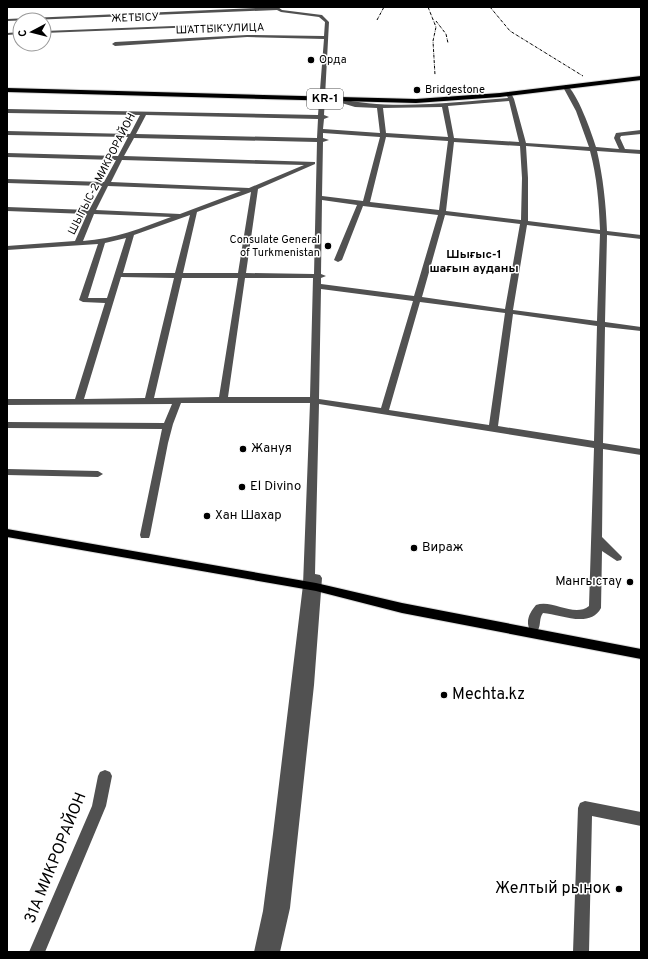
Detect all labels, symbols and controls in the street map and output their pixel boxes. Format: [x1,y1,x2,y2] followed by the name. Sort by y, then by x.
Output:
[111,10,159,26] street label: ЖЕТЫСУ
[12,12,52,52] north arrow
[175,20,265,38] street label: ШАТТЫК УЛИЦА
[16,29,30,37] text: С
[319,53,347,67] place label: Орда
[306,55,316,65] marker: Орда
[425,83,485,97] place label: Bridgestone
[412,85,422,95] marker: Bridgestone
[307,89,343,109] road number: KR-1
[64,110,139,237] street label: ШЫГЫС-2 МИКРОРАЙОН
[230,233,320,260] place label: Consulate General of Turkmenistan
[323,241,333,251] marker: Consulate General of Turkmenistan
[429,247,519,277] district label: Шығыс-1 шағын ауданы
[251,441,292,457] place label: Жануя
[238,444,248,454] marker: Жануя
[250,479,301,495] place label: El Divino
[237,482,247,492] marker: El Divino
[215,508,282,524] place label: Хан Шахар
[202,511,212,521] marker: Хан Шахар
[422,540,464,556] place label: Вираж
[409,543,419,553] marker: Вираж
[555,574,622,590] place label: Мангыстау
[625,577,635,587] marker: Мангыстау
[452,685,525,705] place label: Mechta.kz
[439,690,449,700] marker: Mechta.kz
[19,789,91,927] street label: 31А МИКРОРАЙОН
[495,879,611,899] place label: Желтый рынок
[614,884,624,894] marker: Желтый рынок

